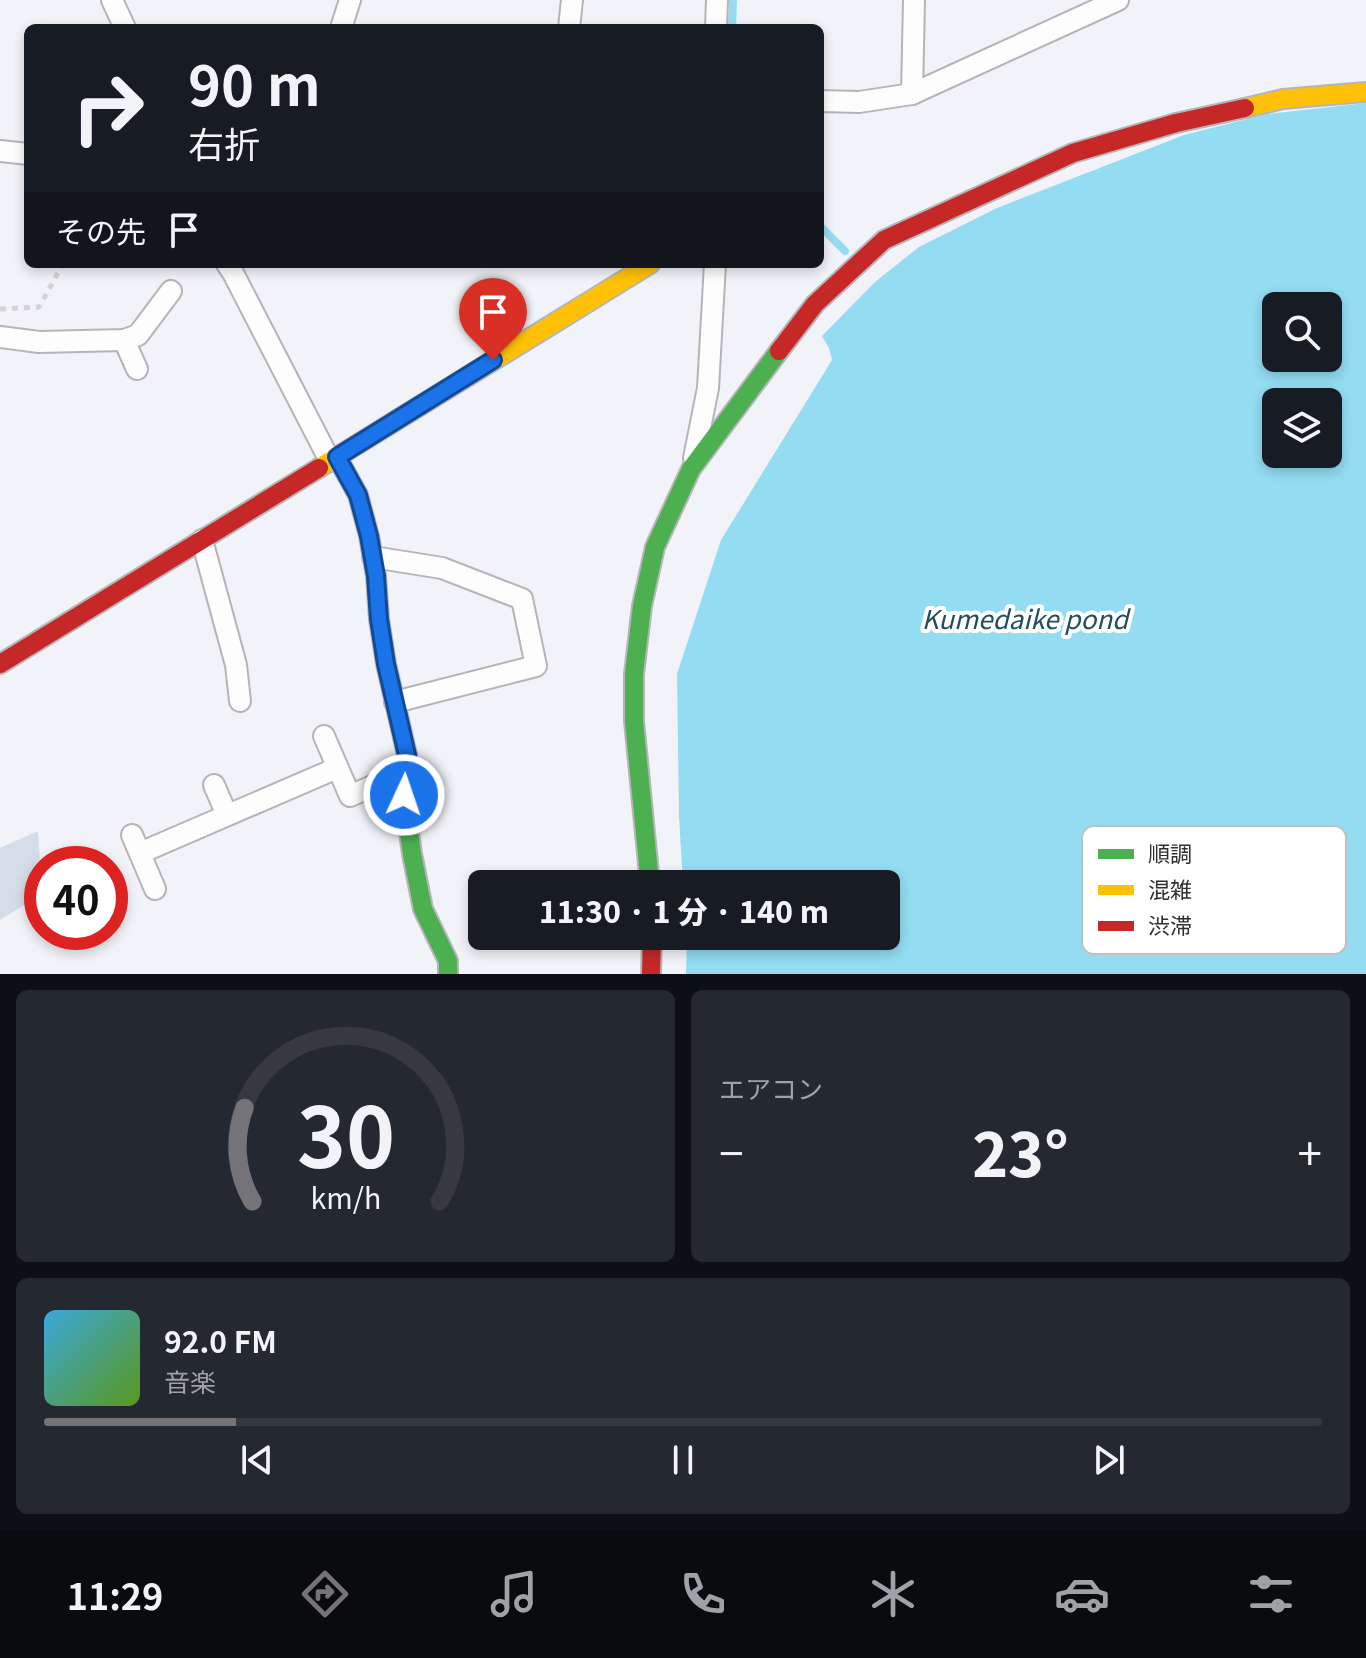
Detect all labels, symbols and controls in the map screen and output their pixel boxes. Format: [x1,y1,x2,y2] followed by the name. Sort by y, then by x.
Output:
[188,41,321,122] text: 90 m
[56,56,160,160] icon: right
[188,116,260,168] text: 右折
[56,208,146,252] text: その先
[162,208,206,252] icon: arrive
[459,278,527,360] pin
[471,290,515,334] icon: arrive
[1262,292,1342,468] map controls
[1262,292,1342,372] button: search
[1262,388,1342,468] button: layers
[922,599,1131,636] water label: Kumedaike pond
[362,753,446,837] position arrow
[1082,826,1346,954] legend
[1148,836,1192,868] text: 順調
[24,846,128,950] speed limit sign: 40
[1148,872,1192,904] text: 混雑
[539,888,829,932] text: 11:30 · 1 分 · 140 m
[1148,908,1192,940] text: 渋滞
[719,1069,823,1106] text: エアコン
[296,1071,395,1192] text: 30
[972,1107,1069,1194] text: 23°
[719,1119,743,1183] text: −
[1298,1119,1322,1183] text: +
[310,1176,381,1217] text: km/h
[164,1318,277,1362] text: 92.0 FM
[164,1362,216,1399] text: 音楽
[235,1438,279,1482] icon: previous
[661,1438,705,1482] icon: pause
[1087,1438,1131,1482] icon: next
[297,1566,353,1622] icon: directions
[486,1566,542,1622] icon: music
[675,1566,731,1622] icon: phone
[865,1566,921,1622] icon: climate
[1054,1566,1110,1622] icon: car
[1243,1566,1299,1622] icon: filters
[67,1568,163,1620] text: 11:29

